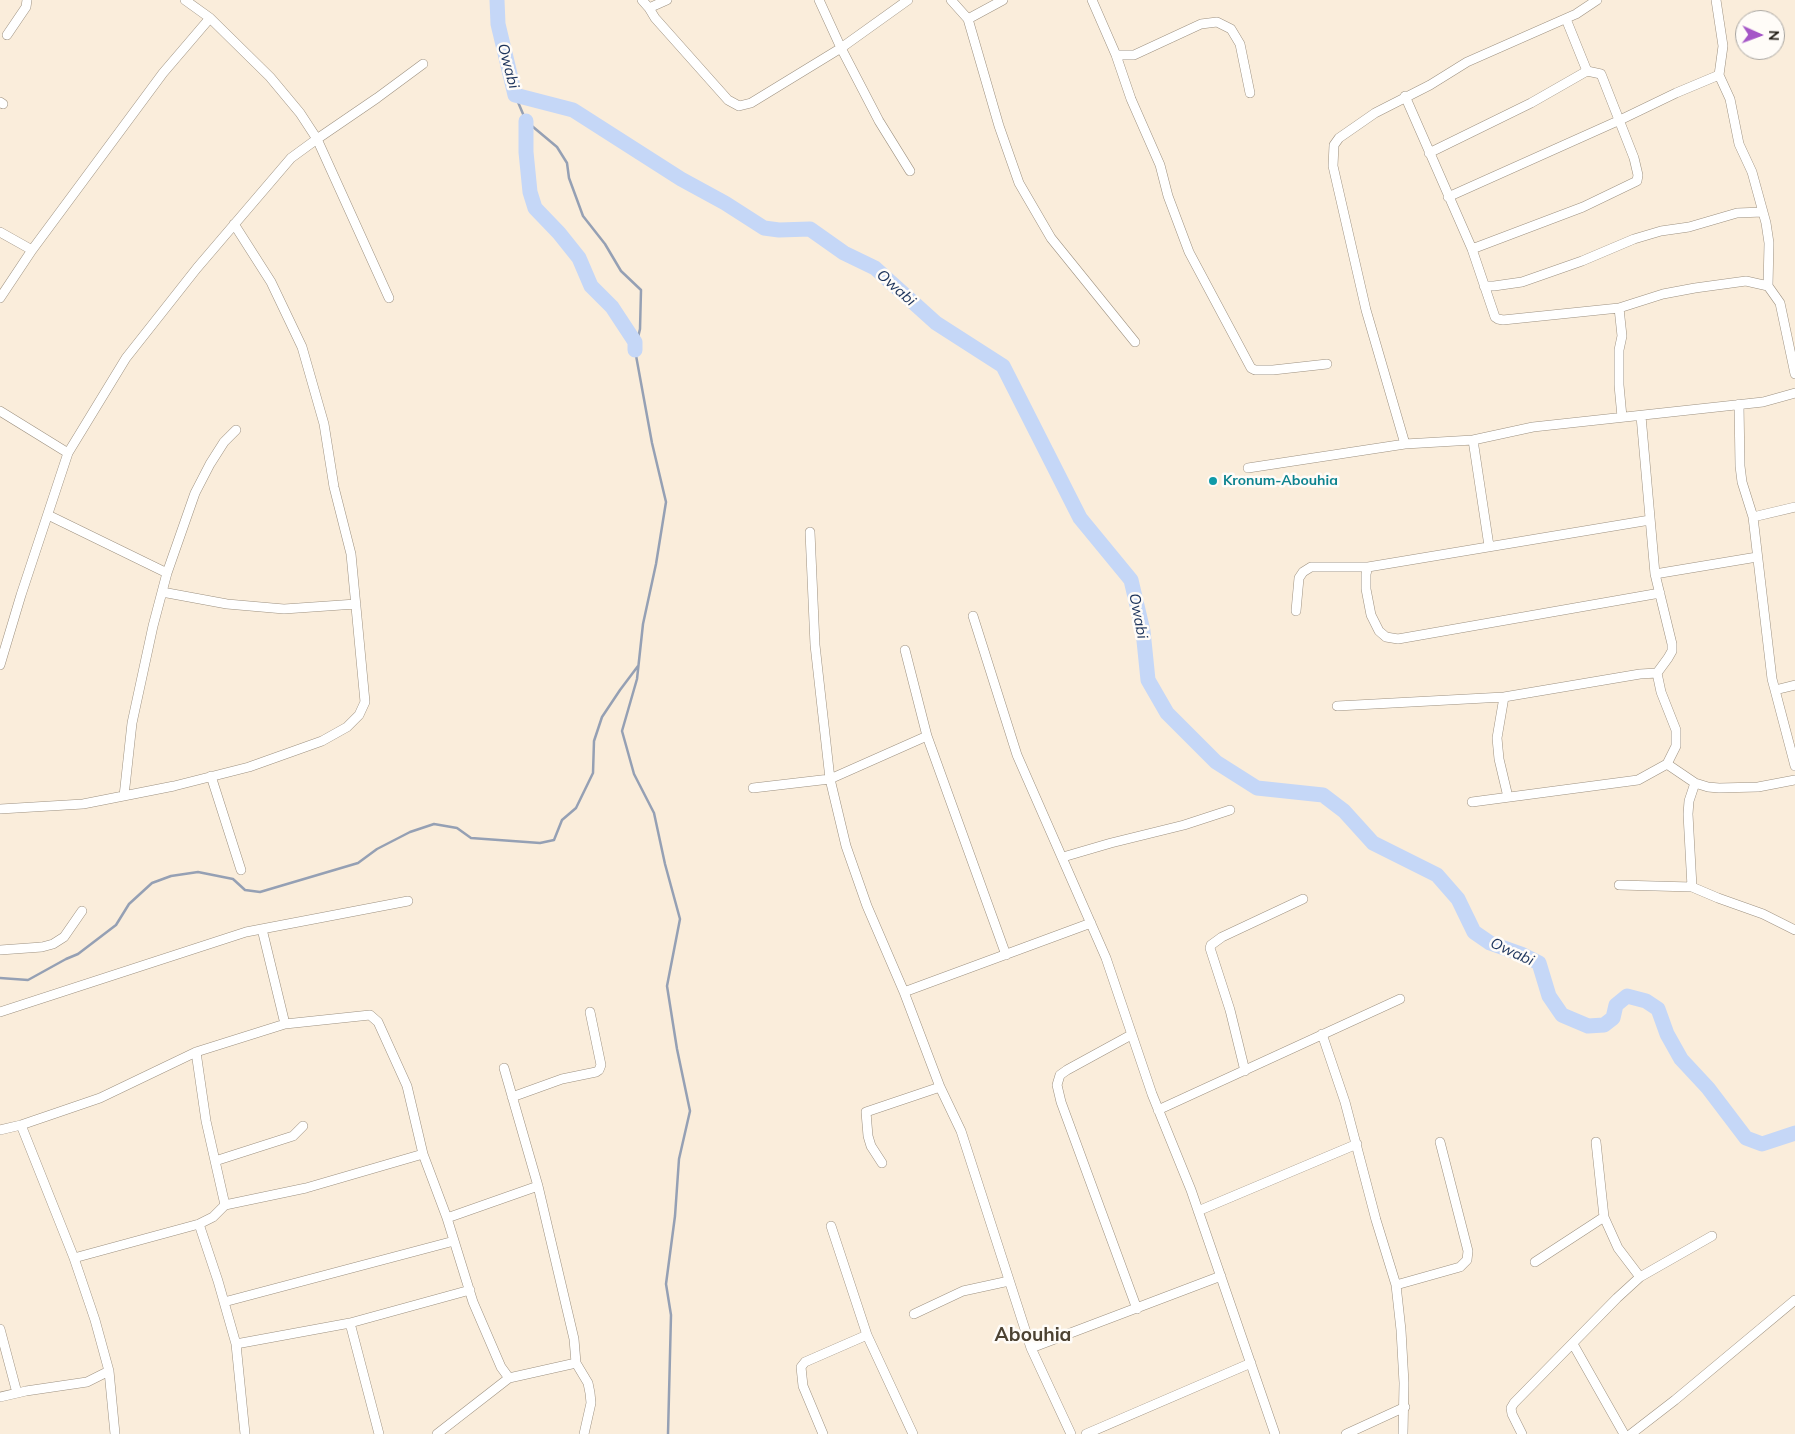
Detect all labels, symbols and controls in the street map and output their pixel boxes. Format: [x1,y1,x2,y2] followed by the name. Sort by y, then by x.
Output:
[1735,10,1785,60] north arrow
[1765,30,1783,41] text: N
[493,41,523,91] water label: Owabi
[873,266,919,310] water label: Owabi
[1223,473,1338,489] place label: Kronum-Abouhia
[1207,475,1219,487] marker: Kronum-Abouhia
[1125,592,1151,640] water label: Owabi
[1487,934,1537,970] water label: Owabi
[995,1324,1071,1346] district label: Abouhia

